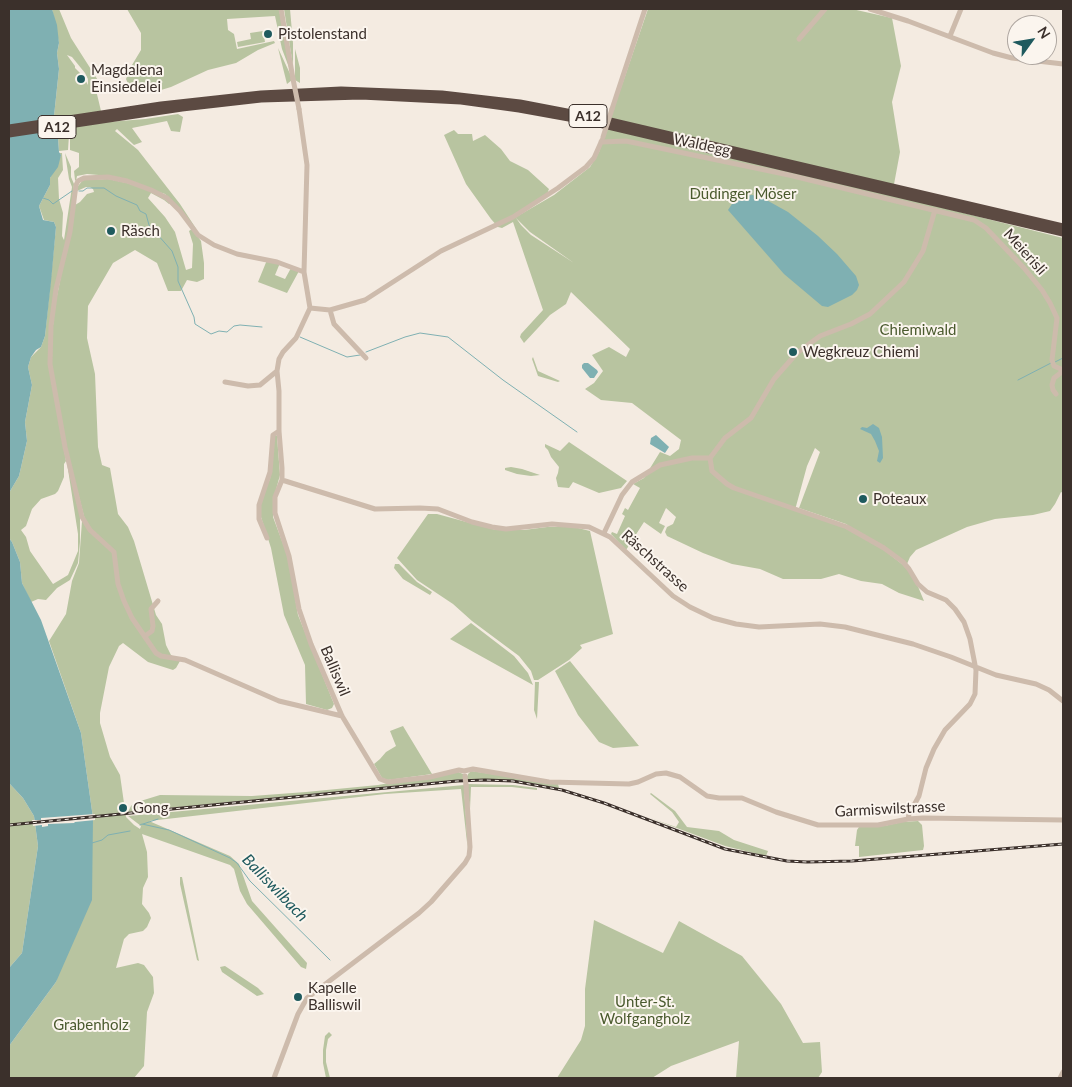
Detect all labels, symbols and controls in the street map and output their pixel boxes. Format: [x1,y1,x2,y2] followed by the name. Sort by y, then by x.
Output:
[1007,15,1057,65] north arrow
[1034,23,1054,41] text: N
[278,25,367,43] place label: Pistolenstand
[262,28,274,40] marker: Pistolenstand
[91,61,163,96] place label: Magdalena Einsiedelei
[75,73,87,85] marker: Magdalena Einsiedelei
[569,104,607,128] road number: A12
[38,115,76,138] road number: A12
[672,130,732,160] street label: Waldegg
[690,185,796,203] park label: Düdinger Möser
[121,222,160,240] place label: Räsch
[105,225,117,237] marker: Räsch
[1000,225,1050,279] street label: Meierisli
[880,321,956,339] park label: Chiemiwald
[803,343,919,361] place label: Wegkreuz Chiemi
[787,346,799,358] marker: Wegkreuz Chiemi
[873,490,927,508] place label: Poteaux
[857,493,869,505] marker: Poteaux
[618,526,692,596] street label: Räschstrasse
[316,643,354,699] street label: Balliswil
[834,797,946,821] street label: Garmiswilstrasse
[133,799,169,817] place label: Gong
[117,802,129,814] marker: Gong
[238,850,312,926] water label: Balliswilbach
[308,979,361,1014] place label: Kapelle Balliswil
[292,991,304,1003] marker: Kapelle Balliswil
[600,993,690,1028] park label: Unter-St. Wolfgangholz
[53,1016,129,1034] park label: Grabenholz

